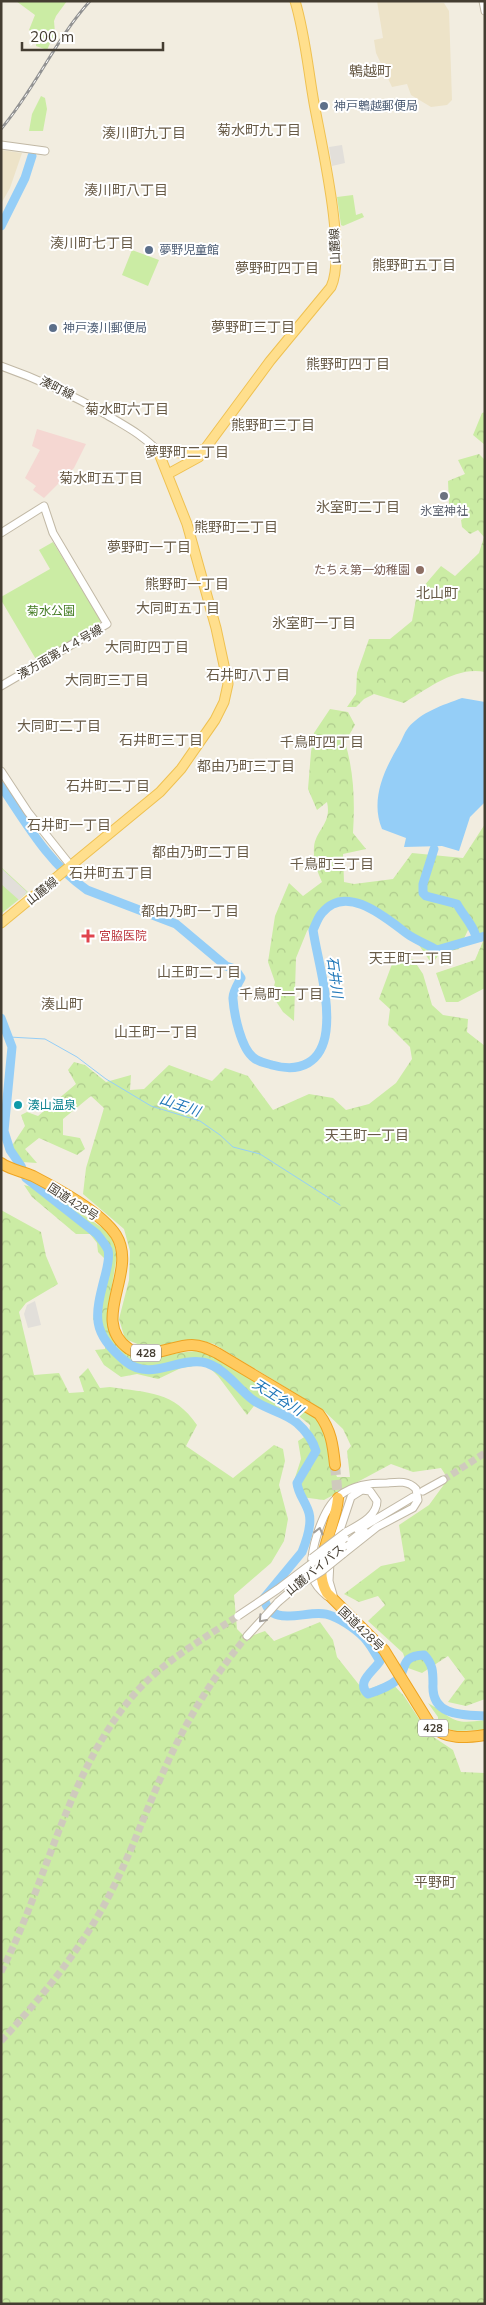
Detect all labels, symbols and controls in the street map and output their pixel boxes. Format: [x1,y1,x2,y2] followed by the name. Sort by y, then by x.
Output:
[22,20,164,52] scale bar
[30,27,74,46] text: 200 m
[349,62,391,80] district label: 鵯越町
[334,98,418,113] place label: 神戸鵯越郵便局
[318,100,330,112] marker: 神戸鵯越郵便局
[217,121,301,139] district label: 菊水町九丁目
[102,124,186,142] district label: 湊川町九丁目
[84,181,168,199] district label: 湊川町八丁目
[326,228,343,264] street label: 山麓線
[50,234,134,252] district label: 湊川町七丁目
[159,242,219,257] place label: 夢野児童館
[143,244,155,256] marker: 夢野児童館
[372,256,456,274] district label: 熊野町五丁目
[235,259,319,277] district label: 夢野町四丁目
[211,318,295,336] district label: 夢野町三丁目
[63,320,147,335] place label: 神戸湊川郵便局
[47,322,59,334] marker: 神戸湊川郵便局
[306,355,390,373] district label: 熊野町四丁目
[38,373,77,402] street label: 湊町線
[85,400,169,418] district label: 菊水町六丁目
[231,416,315,434] district label: 熊野町三丁目
[145,443,229,461] district label: 夢野町二丁目
[59,469,143,487] district label: 菊水町五丁目
[438,490,450,502] marker: 氷室神社
[316,498,400,516] district label: 氷室町二丁目
[420,503,468,518] place label: 氷室神社
[194,518,278,536] district label: 熊野町二丁目
[107,538,191,556] district label: 夢野町一丁目
[314,562,410,577] place label: たちえ第一幼稚園
[414,564,426,576] marker: たちえ第一幼稚園
[145,575,229,593] district label: 熊野町一丁目
[416,584,458,602] district label: 北山町
[136,599,220,617] district label: 大同町五丁目
[27,603,75,618] park label: 菊水公園
[272,614,356,632] district label: 氷室町一丁目
[14,621,105,682] street label: 湊方面第４４号線
[105,638,189,656] district label: 大同町四丁目
[206,666,290,684] district label: 石井町八丁目
[65,671,149,689] district label: 大同町三丁目
[17,717,101,735] district label: 大同町二丁目
[119,731,203,749] district label: 石井町三丁目
[280,733,364,751] district label: 千鳥町四丁目
[197,757,295,775] district label: 都由乃町三丁目
[66,777,150,795] district label: 石井町二丁目
[27,816,111,834] district label: 石井町一丁目
[152,843,250,861] district label: 都由乃町二丁目
[290,855,374,873] district label: 千鳥町三丁目
[69,864,153,882] district label: 石井町五丁目
[23,873,60,908] street label: 山麓線
[141,902,239,920] district label: 都由乃町一丁目
[99,928,147,943] place label: 宮脇医院
[81,929,95,943] marker: 宮脇医院
[369,949,453,967] district label: 天王町二丁目
[323,955,347,1001] water label: 石井川
[157,963,241,981] district label: 山王町二丁目
[239,985,323,1003] district label: 千鳥町一丁目
[41,995,83,1013] district label: 湊山町
[114,1023,198,1041] district label: 山王町一丁目
[157,1090,205,1121] water label: 山王川
[28,1097,76,1112] place label: 湊山温泉
[12,1099,24,1111] marker: 湊山温泉
[325,1126,409,1144] district label: 天王町一丁目
[45,1180,102,1224] street label: 国道428号
[131,1345,161,1362] road number: 428
[249,1375,308,1421] water label: 天王谷川
[313,1526,324,1535] one-way arrow
[282,1541,347,1598] street label: 山麓バイパス
[335,1603,387,1654] street label: 国道428号
[259,1613,268,1622] one-way arrow
[418,1720,448,1736] road number: 428
[414,1873,456,1891] district label: 平野町

